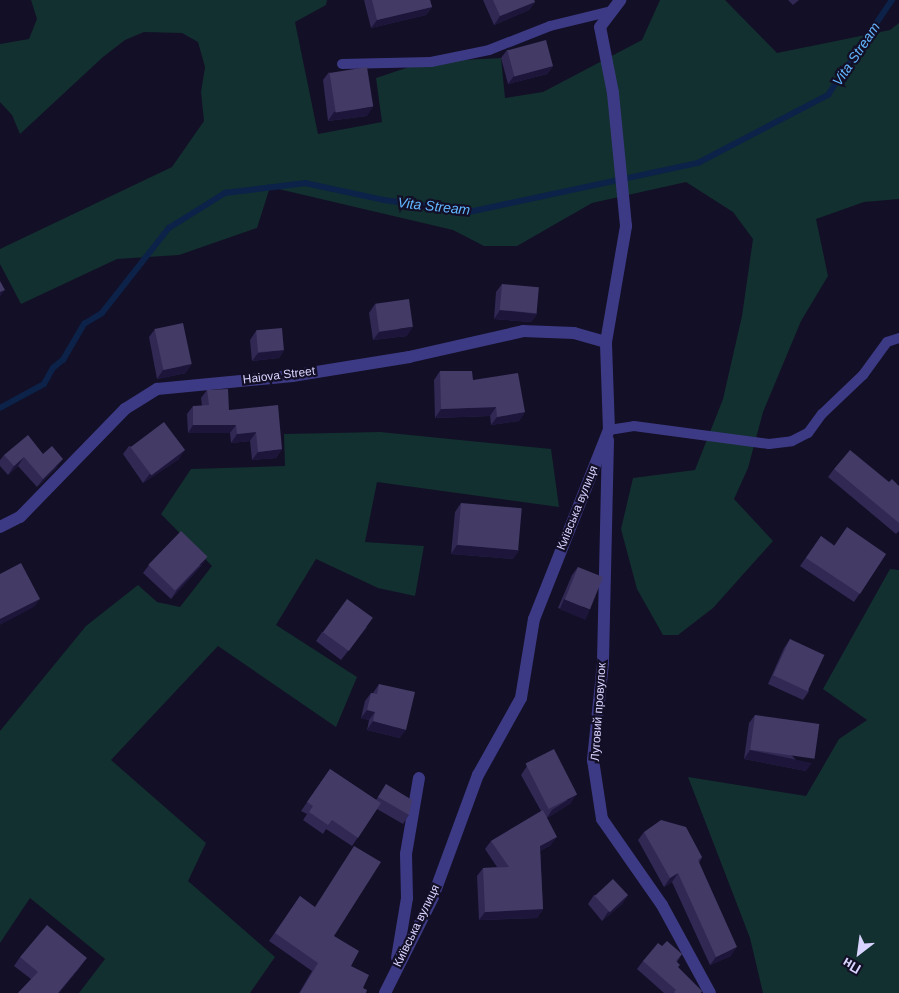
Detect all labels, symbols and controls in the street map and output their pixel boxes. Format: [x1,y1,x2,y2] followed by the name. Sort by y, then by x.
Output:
[829,19,883,89] water label: Vita Stream
[397,194,471,218] water label: Vita Stream
[242,364,316,388] street label: Haiova Street
[554,464,602,552] street label: Київська вулиця
[588,662,610,762] street label: Луговий провулок
[391,882,443,970] street label: Київська вулиця
[834,928,884,978] north arrow
[839,954,864,978] text: Пн

